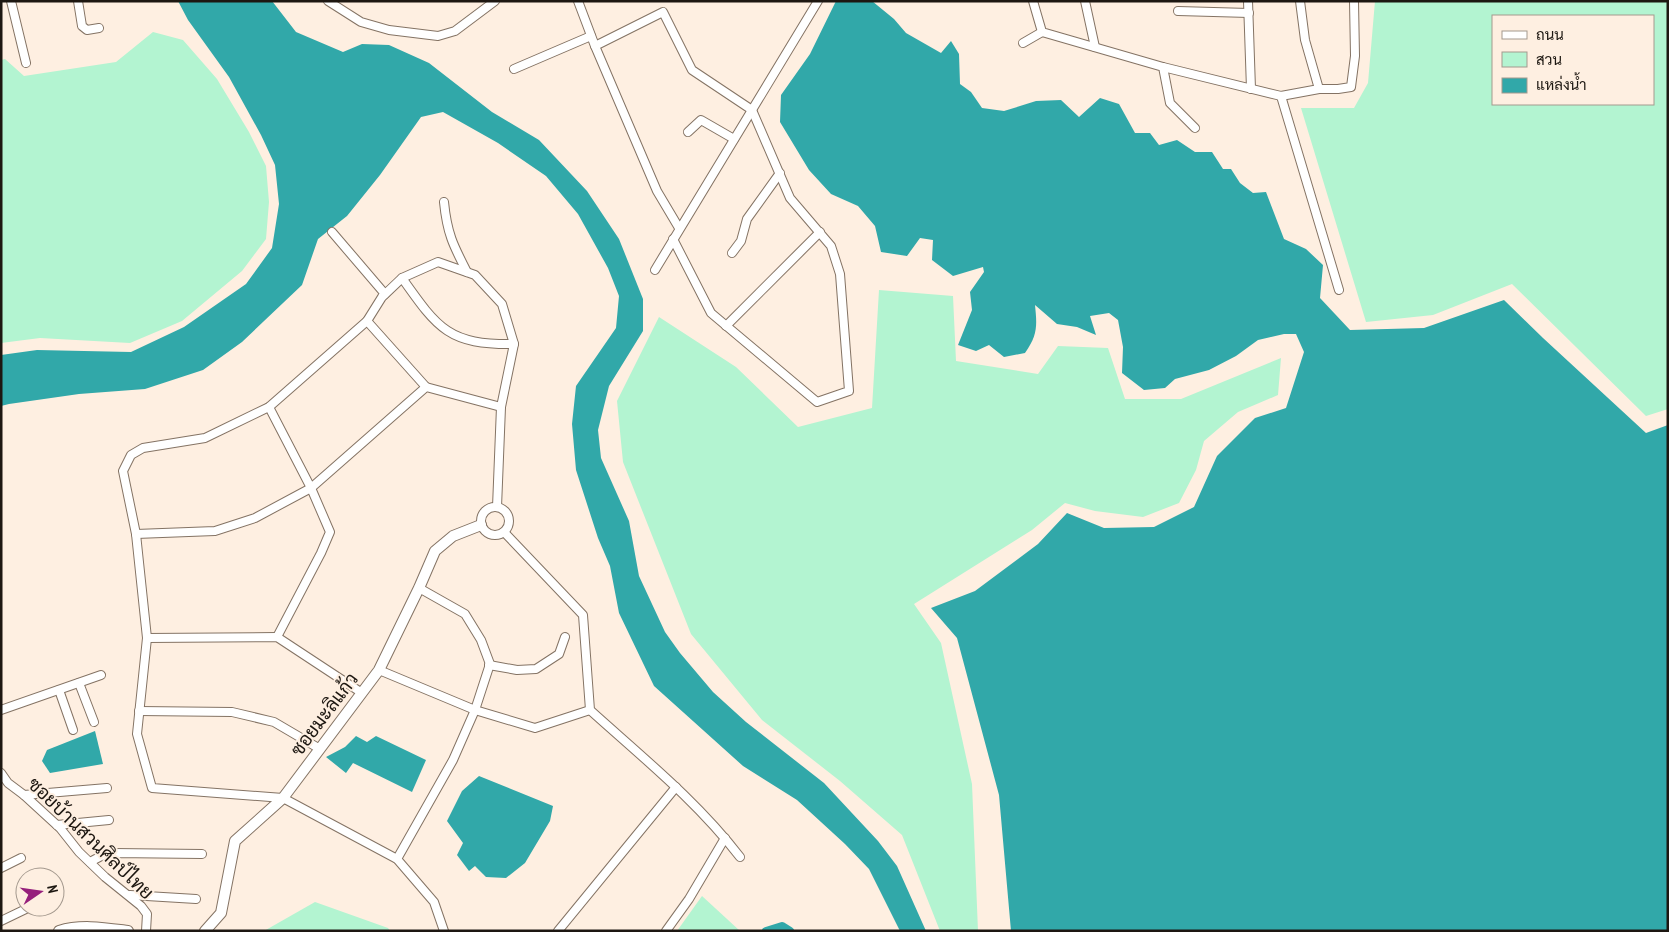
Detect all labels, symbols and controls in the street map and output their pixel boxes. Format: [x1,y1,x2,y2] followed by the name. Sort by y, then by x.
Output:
[1492,15,1654,105] legend
[1536,25,1564,44] text: ถนน
[1536,50,1562,69] text: สวน
[1536,72,1587,94] text: แหล่งน้ำ
[285,668,363,760] street label: ซอยมะลิแก้ว
[23,772,159,904] street label: ซอยบ้านสวนศิลป์ไทย
[15,867,65,917] north arrow
[43,883,62,895] text: N

